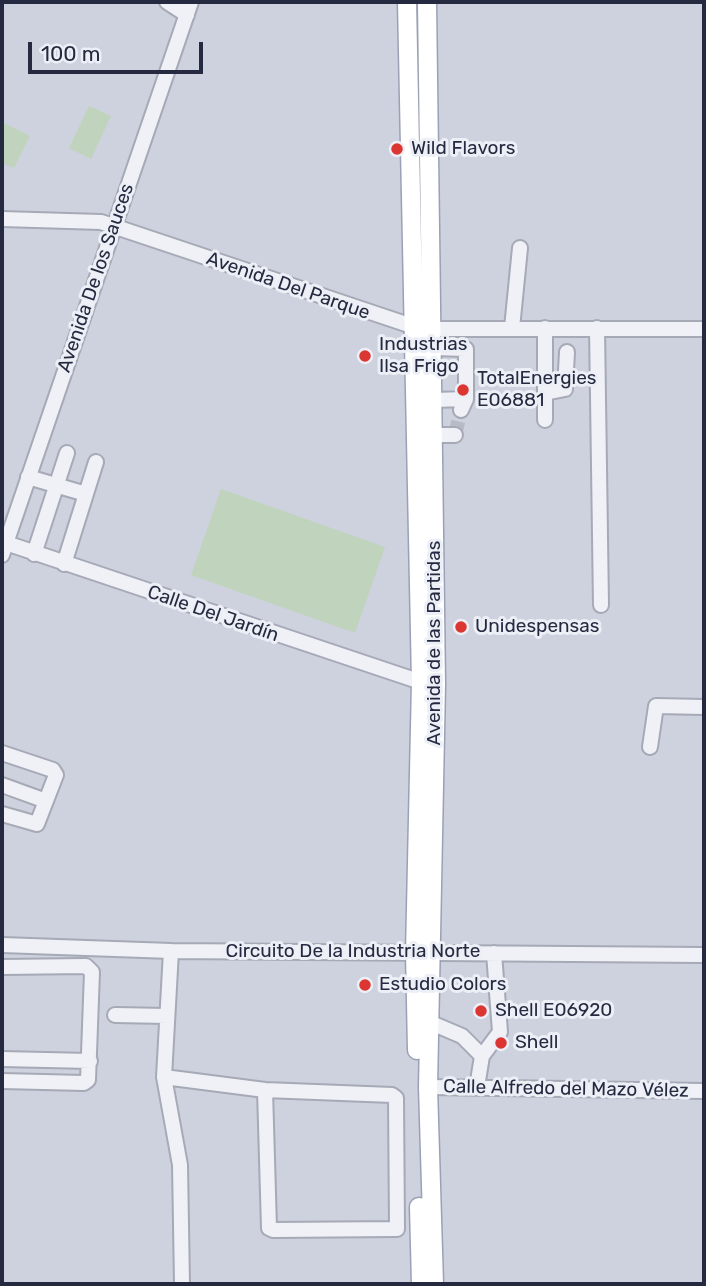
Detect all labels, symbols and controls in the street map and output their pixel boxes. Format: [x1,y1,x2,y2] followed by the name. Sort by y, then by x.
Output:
[32,28,206,72] scale bar
[41,41,100,66] text: 100 m
[411,138,515,160] place label: Wild Flavors
[389,141,405,157] marker: Wild Flavors
[53,181,139,375] street label: Avenida De los Sauces
[203,247,373,325] street label: Avenida Del Parque
[379,334,468,378] place label: Industrias Ilsa Frigo
[357,348,373,364] marker: Industrias Ilsa Frigo
[477,368,596,412] place label: TotalEnergies E06881
[455,382,471,398] marker: TotalEnergies E06881
[424,541,446,745] street label: Avenida de las Partidas
[144,581,282,647] street label: Calle Del Jardín
[475,616,599,638] place label: Unidespensas
[453,619,469,635] marker: Unidespensas
[226,941,480,963] street label: Circuito De la Industria Norte
[379,974,507,996] place label: Estudio Colors
[357,977,373,993] marker: Estudio Colors
[495,1000,612,1022] place label: Shell E06920
[473,1003,489,1019] marker: Shell E06920
[515,1032,558,1054] place label: Shell
[493,1035,509,1051] marker: Shell
[443,1075,689,1103] street label: Calle Alfredo del Mazo Vélez

